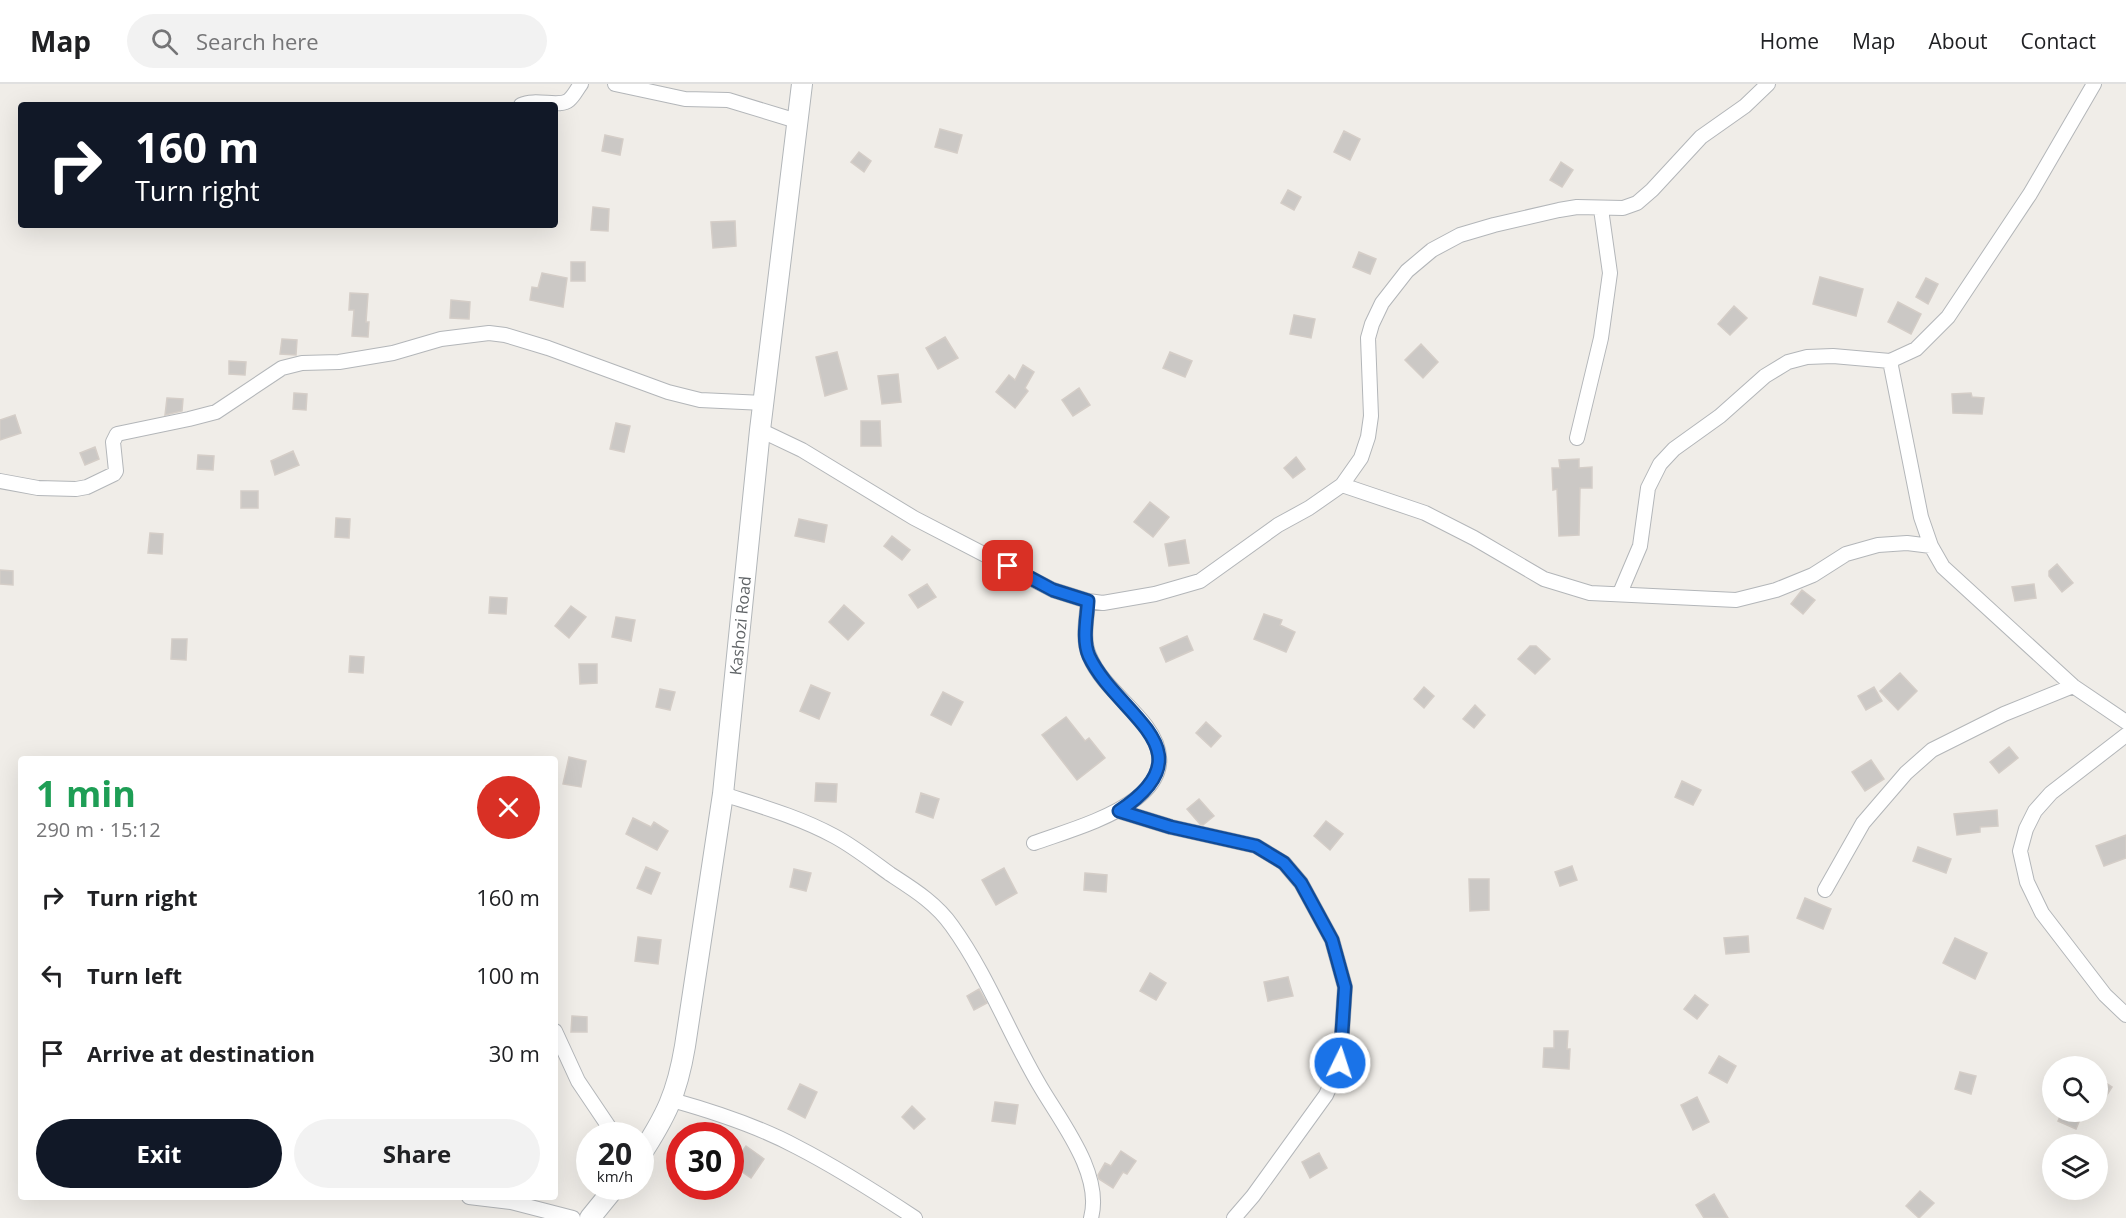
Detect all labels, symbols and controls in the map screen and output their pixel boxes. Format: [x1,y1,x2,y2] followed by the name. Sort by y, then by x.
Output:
[127,14,547,68] search box
[30,22,91,60] text: Map
[148,25,181,58] icon: search
[196,26,319,56] text: Search here
[1760,27,1819,55] text: Home
[1852,27,1895,55] text: Map
[1928,27,1988,55] text: About
[2021,27,2096,55] text: Contact
[135,118,259,175] text: 160 m
[36,126,114,204] icon: right
[135,172,260,209] text: Turn right
[982,540,1033,591] pin
[991,549,1024,582] icon: arrive
[724,575,756,676] street label: Kashozi Road
[36,769,136,818] text: 1 min
[477,776,540,839] button: close
[36,816,161,843] text: 290 m · 15:12
[36,881,69,914] icon: right
[87,882,198,912] text: Turn right
[476,882,540,912] text: 160 m
[36,959,69,992] icon: left
[87,960,182,990] text: Turn left
[476,960,540,990] text: 100 m
[1308,1031,1372,1095] position arrow
[36,1037,69,1070] icon: arrive
[87,1038,315,1068] text: Arrive at destination
[489,1038,540,1068] text: 30 m
[2042,1056,2108,1200] map controls
[2042,1056,2108,1122] button: search
[36,1119,282,1188] button: Exit
[294,1119,540,1188] button: Share
[666,1122,744,1200] speed limit sign: 30
[598,1133,632,1174] text: 20
[2042,1134,2108,1200] button: layers
[597,1166,633,1186] text: km/h

